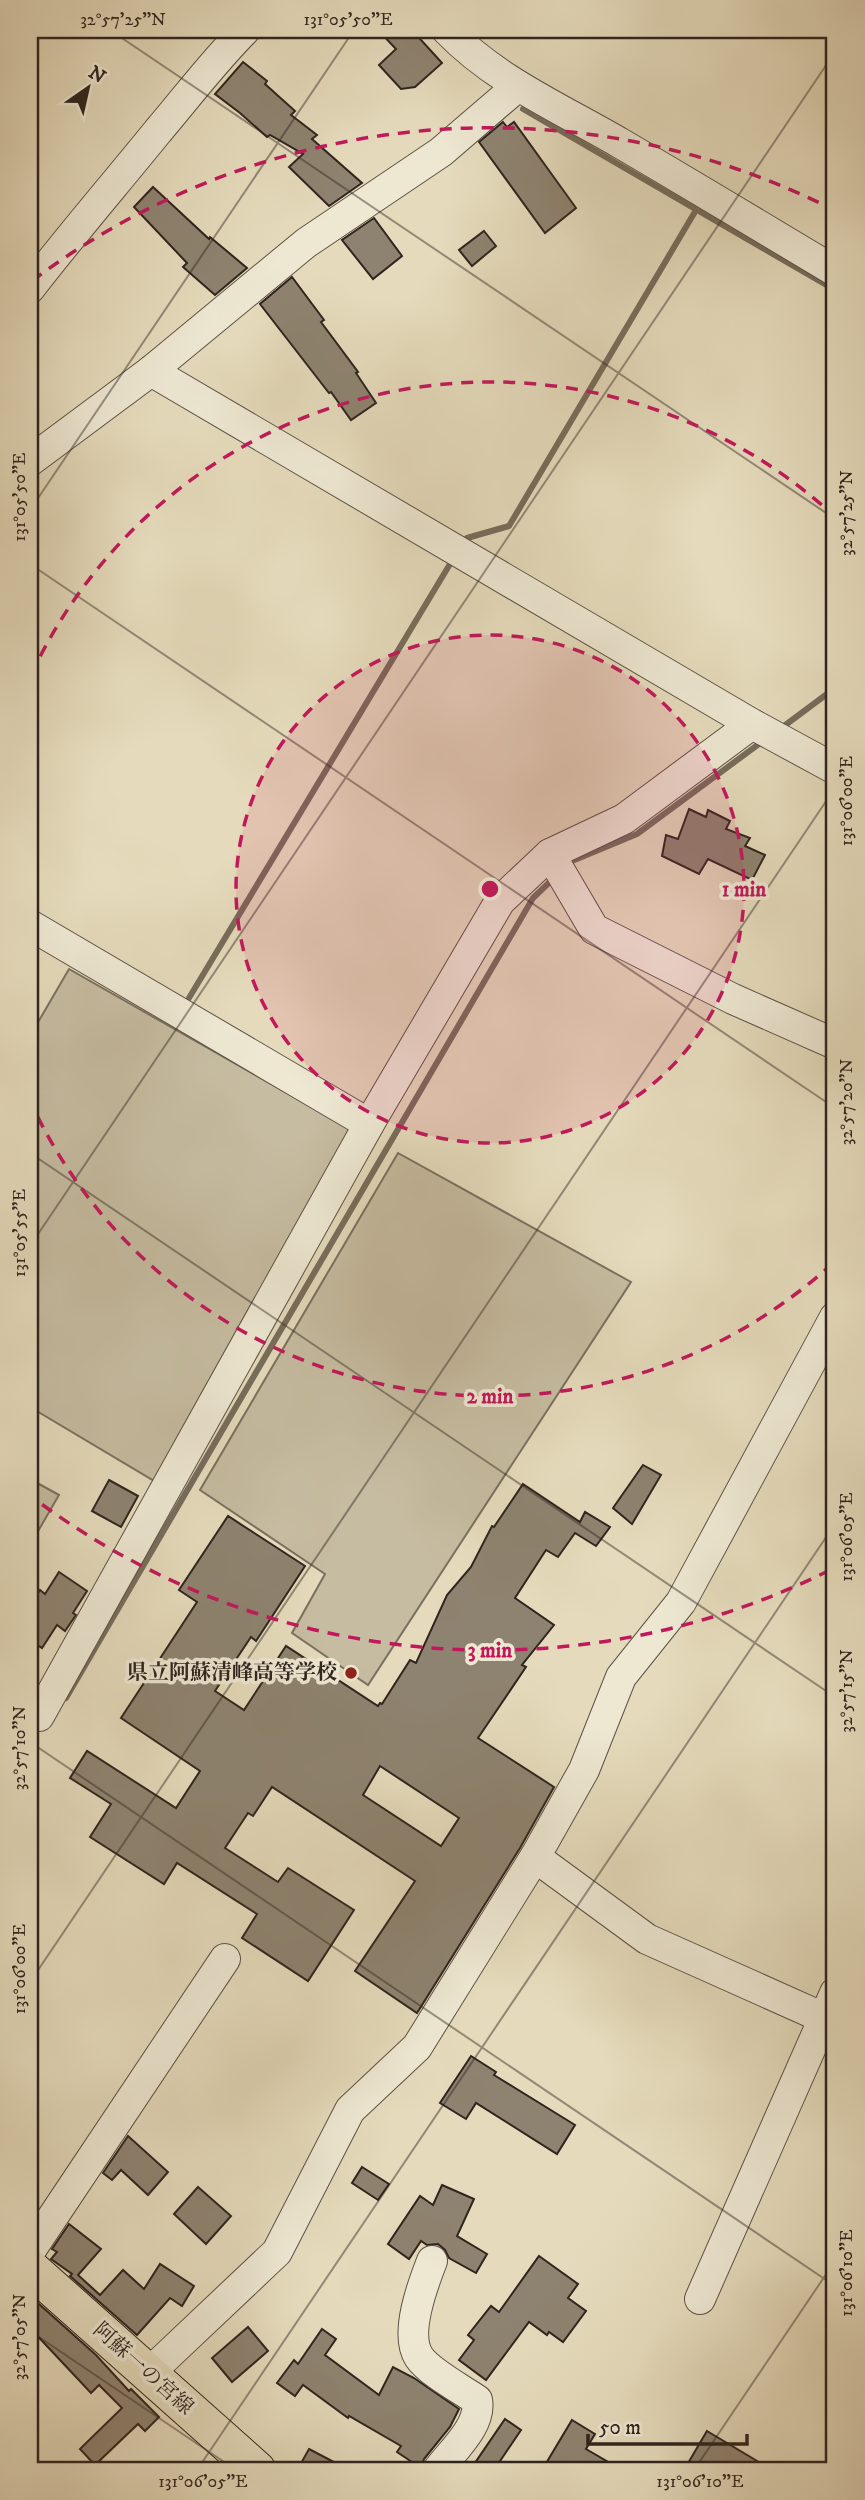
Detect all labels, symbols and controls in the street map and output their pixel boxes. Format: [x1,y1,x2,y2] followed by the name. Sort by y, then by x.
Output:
[80,9,166,31] text: 32°57'25"N
[303,9,393,31] text: 131°05'50"E
[52,52,122,122] north arrow
[84,61,110,89] text: N
[9,452,31,542] text: 131°05'50"E
[836,470,858,556] text: 32°57'25"N
[836,756,858,846] text: 131°06'00"E
[478,877,502,901] centre of rings
[722,877,767,903] text: 1 min
[836,1058,858,1145] text: 32°57'20"N
[9,1188,31,1277] text: 131°05'55"E
[467,1384,515,1410] text: 2 min
[836,1492,858,1582] text: 131°06'05"E
[468,1638,513,1664] text: 3 min
[836,1649,858,1733] text: 32°57'15"N
[127,1660,337,1686] place label: 県立阿蘇清峰高等学校
[343,1665,359,1681] marker: 県立阿蘇清峰高等学校
[9,1706,31,1790] text: 32°57'10"N
[9,1924,31,2014] text: 131°06'00"E
[836,2229,858,2317] text: 131°06'10"E
[9,2293,31,2380] text: 32°57'05"N
[87,2317,199,2421] street label: 阿蘇一の宮線
[588,2402,748,2446] scale bar
[599,2415,641,2441] text: 50 m
[158,2471,248,2493] text: 131°06'05"E
[656,2471,744,2493] text: 131°06'10"E

